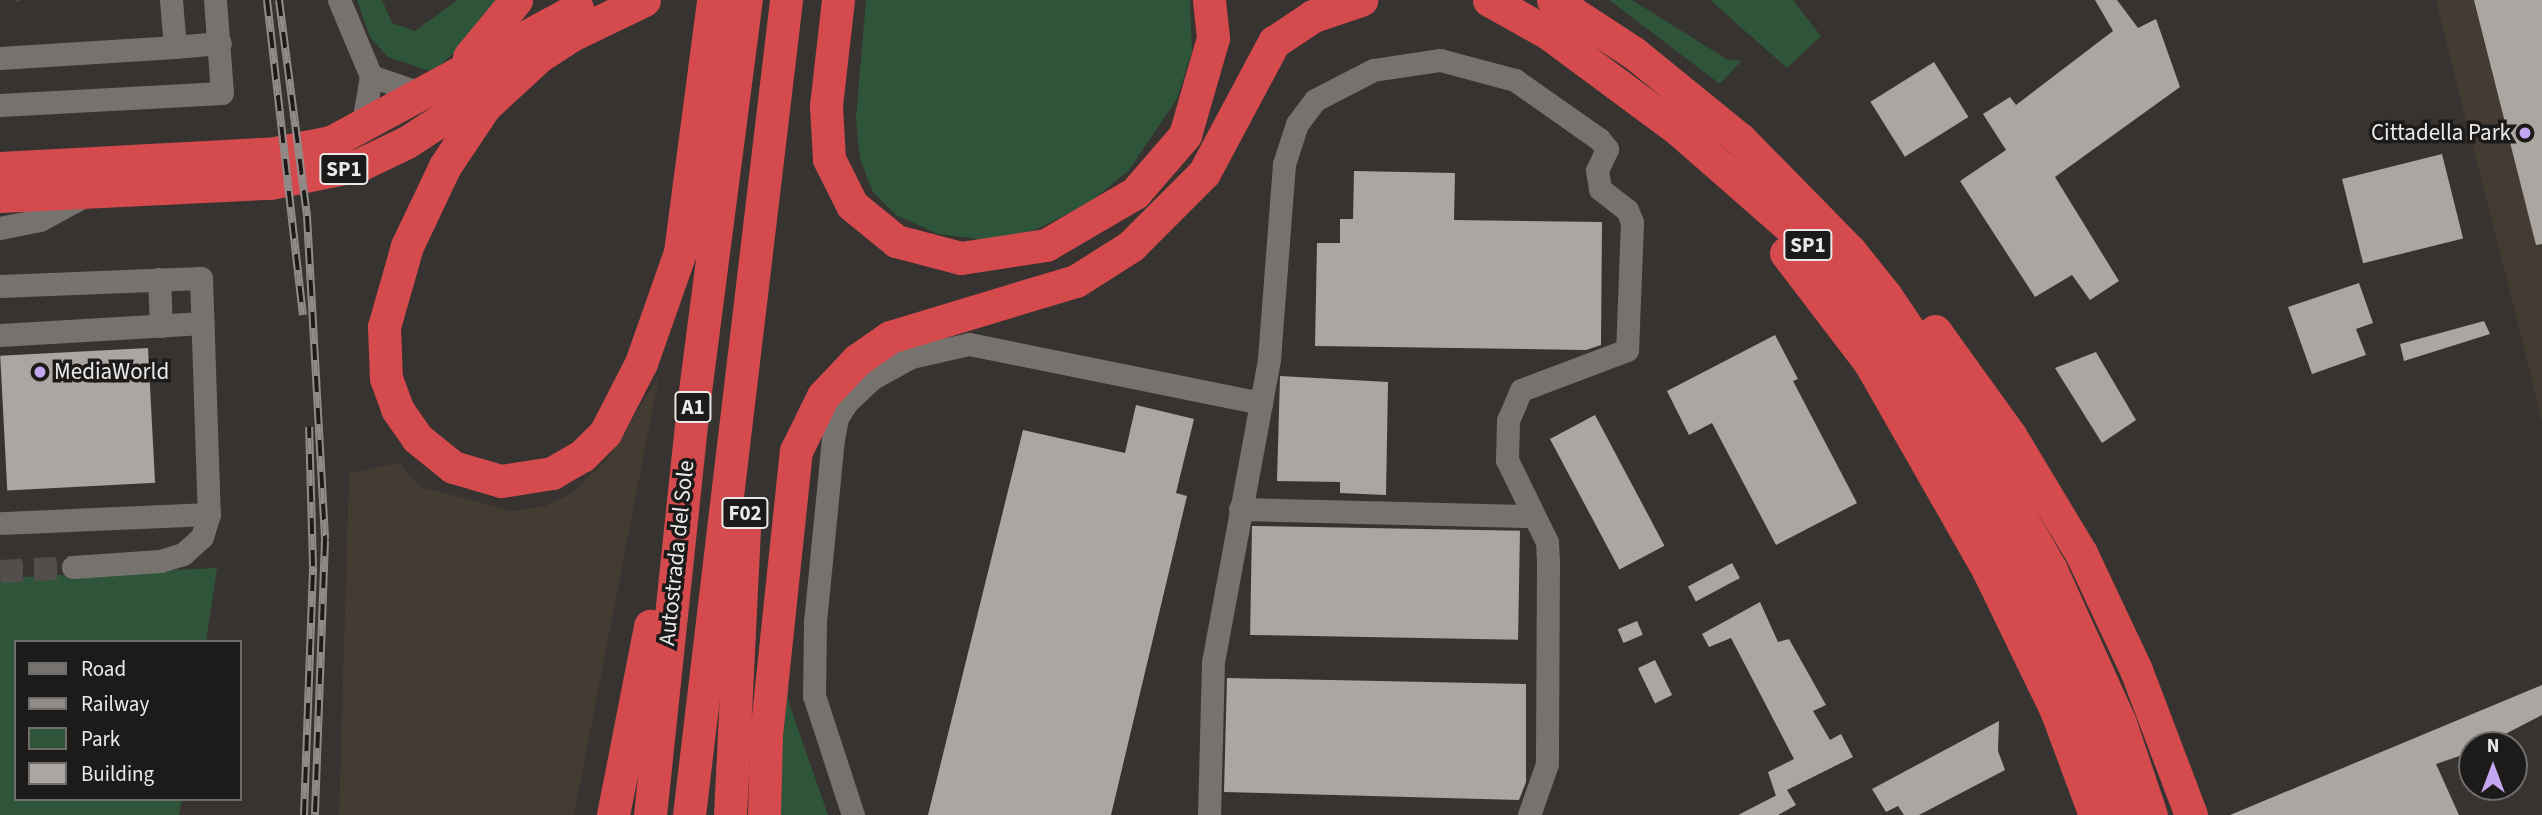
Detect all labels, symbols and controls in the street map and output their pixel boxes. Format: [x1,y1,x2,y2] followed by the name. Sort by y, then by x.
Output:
[2371,119,2511,147] place label: Cittadella Park
[2517,125,2533,141] marker: Cittadella Park
[318,152,370,186] road number: SP1
[1782,228,1834,262] road number: SP1
[54,358,169,386] place label: MediaWorld
[32,364,48,380] marker: MediaWorld
[674,390,712,424] road number: A1
[654,459,700,647] street label: Autostrada del Sole
[720,496,770,530] road number: F02
[14,640,242,801] legend
[81,654,126,684] text: Road
[81,689,149,719] text: Railway
[81,724,120,754] text: Park
[2458,731,2528,801] north arrow
[2487,733,2499,760] text: N
[81,759,154,789] text: Building

